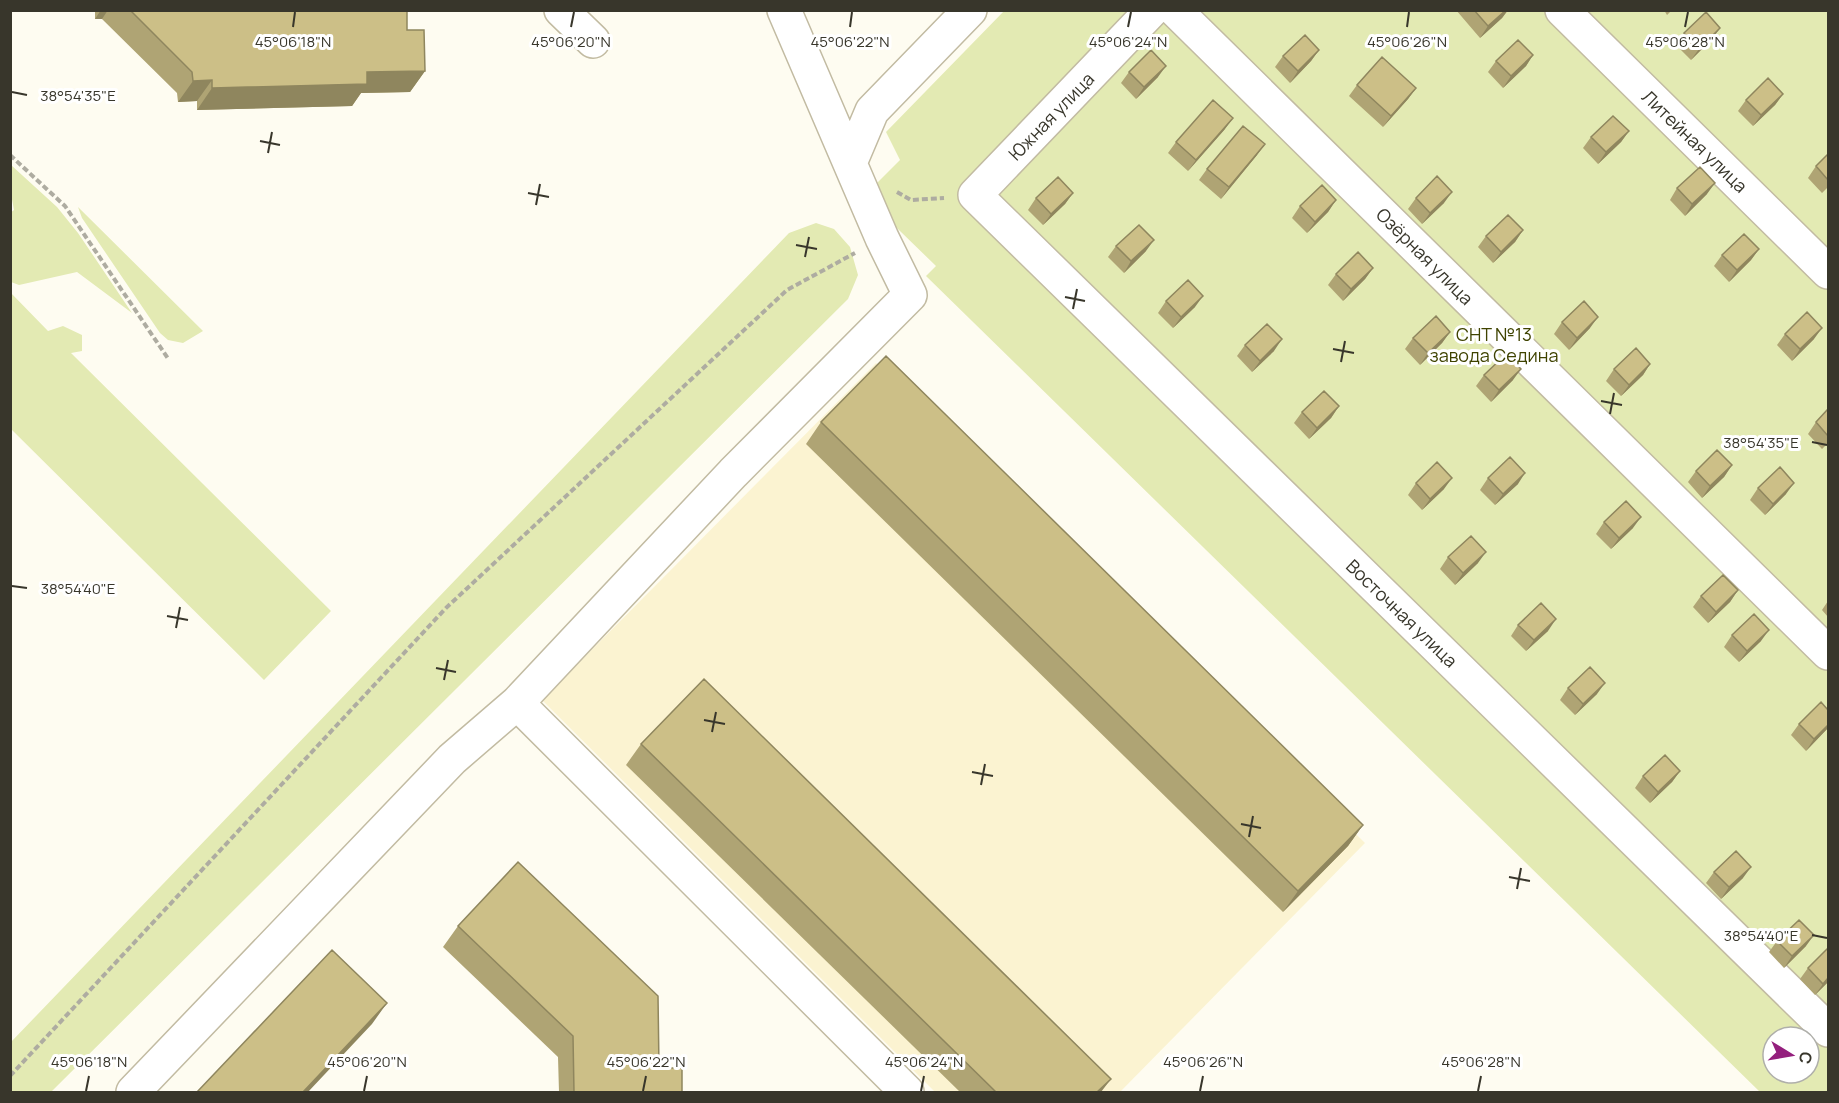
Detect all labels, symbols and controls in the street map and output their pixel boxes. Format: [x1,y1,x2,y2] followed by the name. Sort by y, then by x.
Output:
[255,31,331,52] text: 45°06'18"N
[531,31,611,52] text: 45°06'20"N
[810,31,890,52] text: 45°06'22"N
[1089,31,1167,52] text: 45°06'24"N
[1367,31,1447,52] text: 45°06'26"N
[1645,31,1725,52] text: 45°06'28"N
[1003,67,1099,165] street label: Южная улица
[40,85,116,106] text: 38°54'35"E
[1637,85,1753,197] street label: Литейная улица
[1371,202,1479,310] street label: Озёрная улица
[1430,322,1558,367] park label: СНТ №13 завода Седина
[1723,432,1799,453] text: 38°54'35"E
[1341,554,1463,672] street label: Восточная улица
[41,578,115,599] text: 38°54'40"E
[1724,925,1798,946] text: 38°54'40"E
[1761,1025,1821,1085] north arrow
[1794,1050,1818,1066] text: С
[51,1051,127,1072] text: 45°06'18"N
[327,1051,407,1072] text: 45°06'20"N
[606,1051,686,1072] text: 45°06'22"N
[885,1051,963,1072] text: 45°06'24"N
[1163,1051,1243,1072] text: 45°06'26"N
[1441,1051,1521,1072] text: 45°06'28"N

